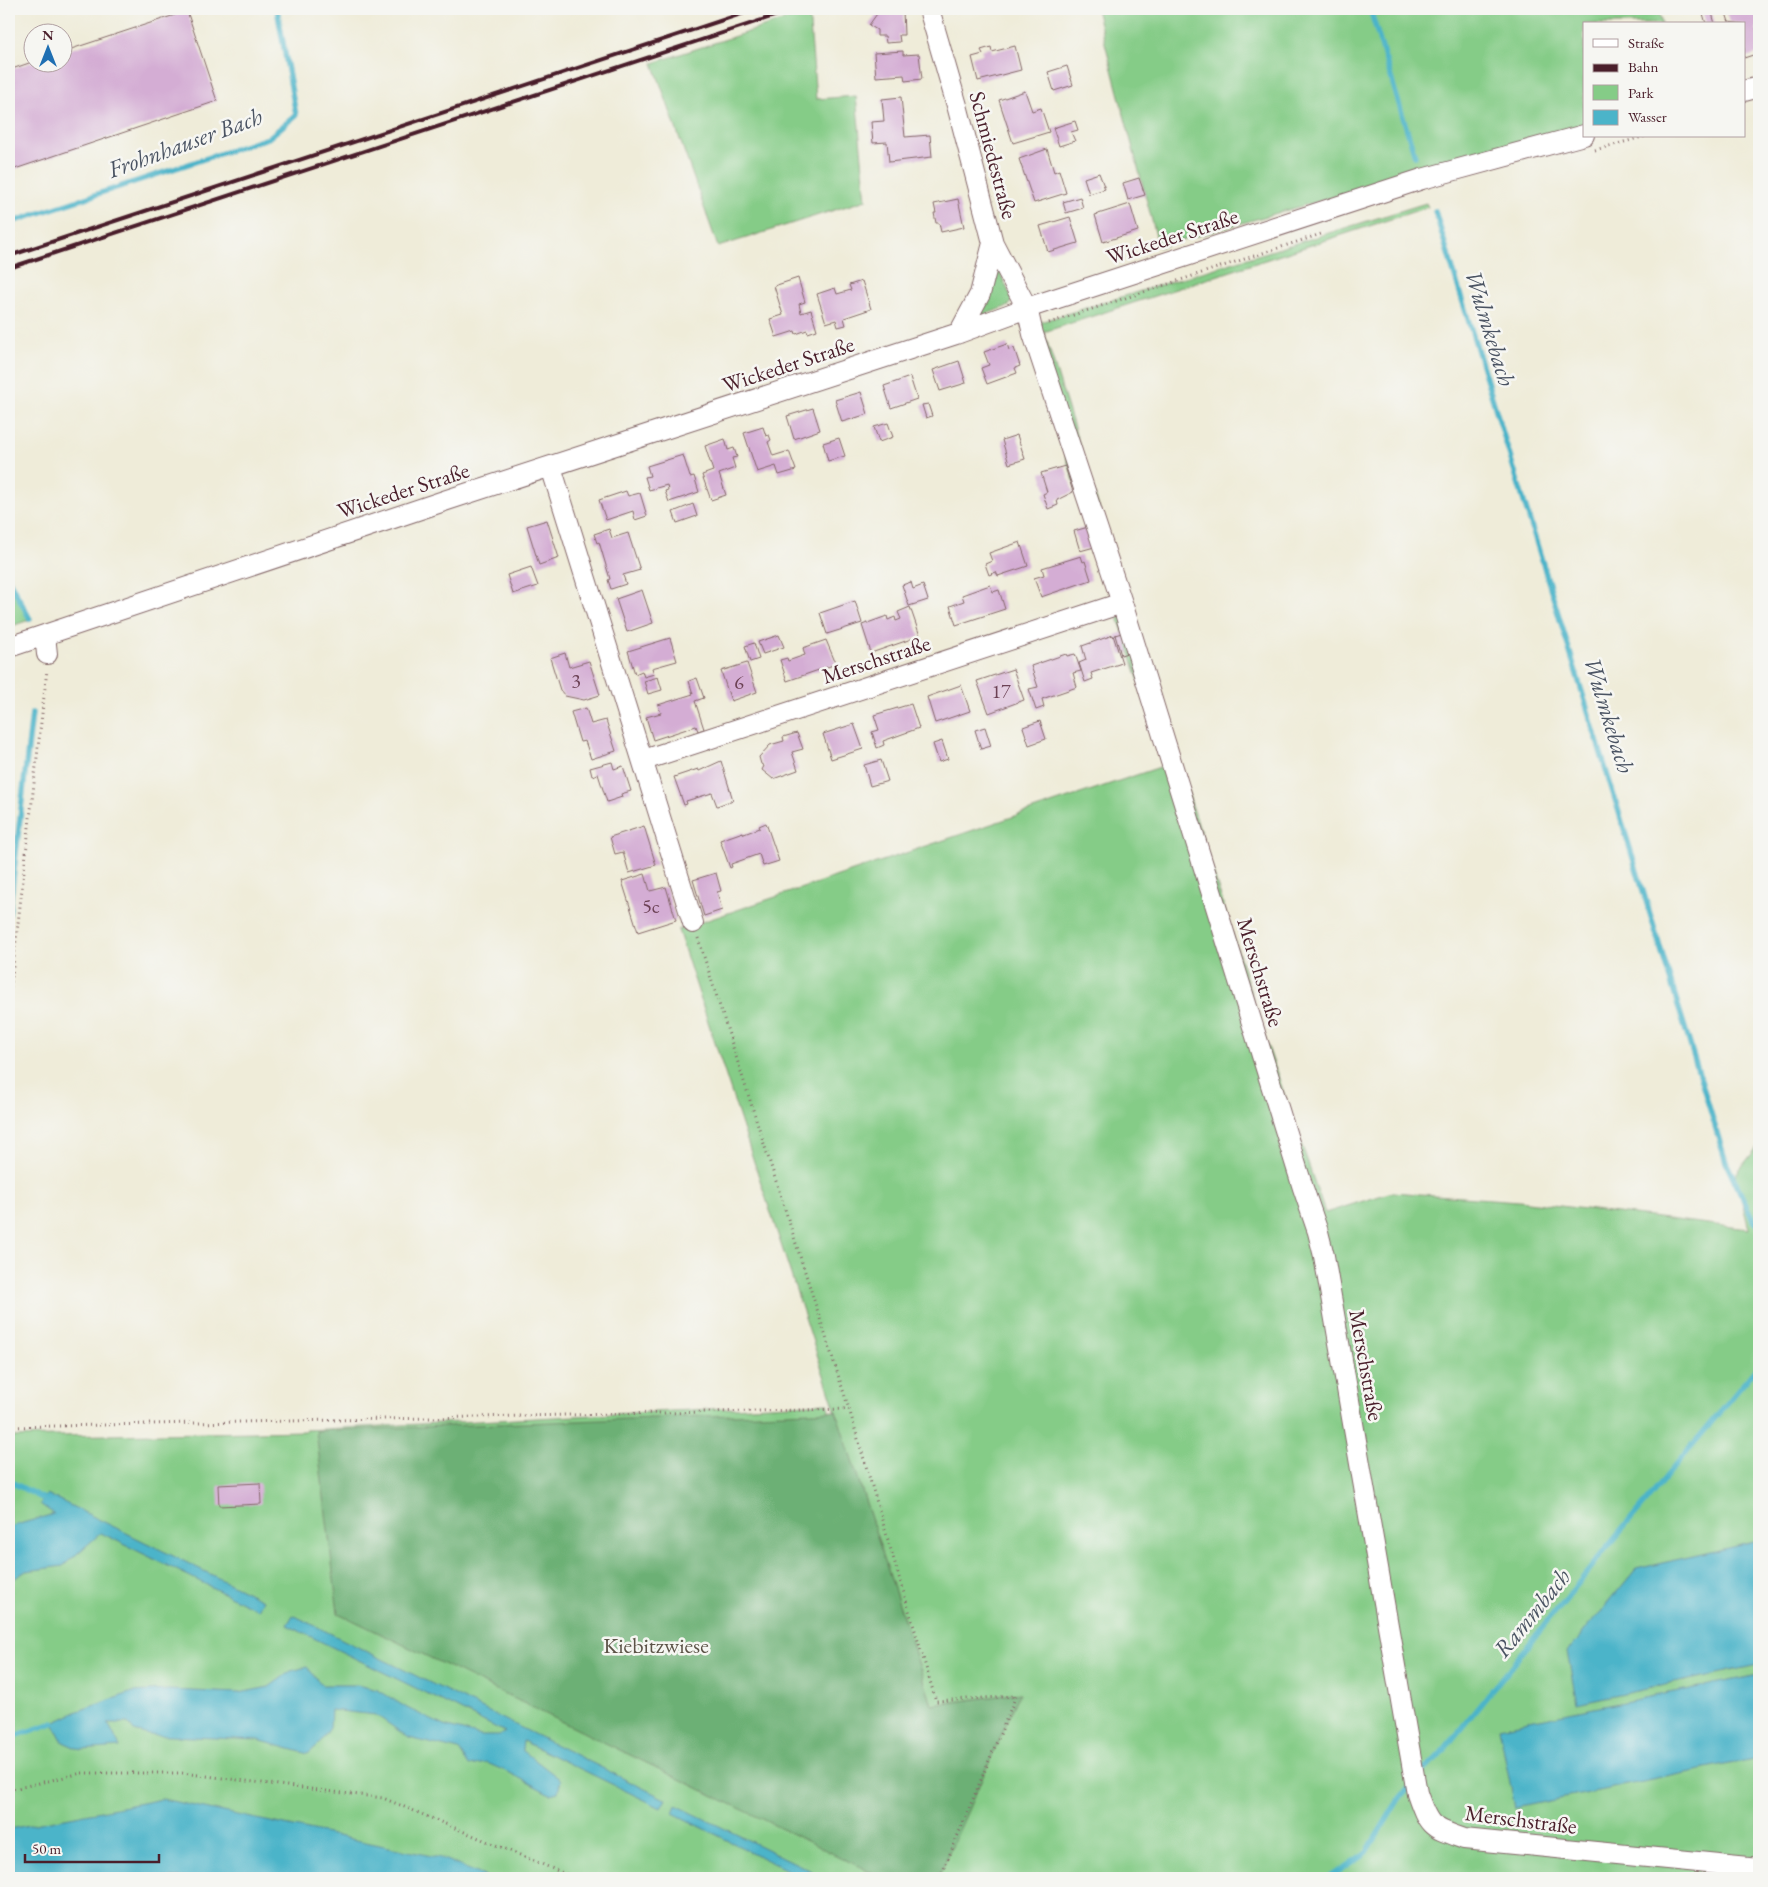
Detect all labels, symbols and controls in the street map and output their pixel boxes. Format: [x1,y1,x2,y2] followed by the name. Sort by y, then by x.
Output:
[22,22,72,72] north arrow
[1583,22,1746,138] legend
[42,26,54,44] text: N
[1628,33,1664,52] text: Straße
[1628,57,1659,76] text: Bahn
[1628,83,1655,102] text: Park
[963,88,1025,223] street label: Schmiedestraße
[102,100,267,185] water label: Frohnhauser Bach
[1628,107,1667,126] text: Wasser
[1102,201,1242,271] street label: Wickeder Straße
[1458,266,1523,390] water label: Wulmkebach
[718,329,858,399] street label: Wickeder Straße
[333,455,473,525] street label: Wickeder Straße
[818,628,935,691] street label: Merschstraße
[1577,653,1642,777] water label: Wulmkebach
[571,668,581,694] house number: 3
[734,669,744,695] house number: 6
[991,678,1011,704] house number: 17
[642,893,660,919] house number: 5c
[1230,914,1291,1031] street label: Merschstraße
[1342,1307,1391,1423] street label: Merschstraße
[1486,1562,1577,1664] water label: Rammbach
[603,1631,709,1660] park label: Kiebitzwiese
[1463,1798,1579,1841] street label: Merschstraße
[25,1832,159,1864] scale bar
[32,1839,61,1858] text: 50 m

